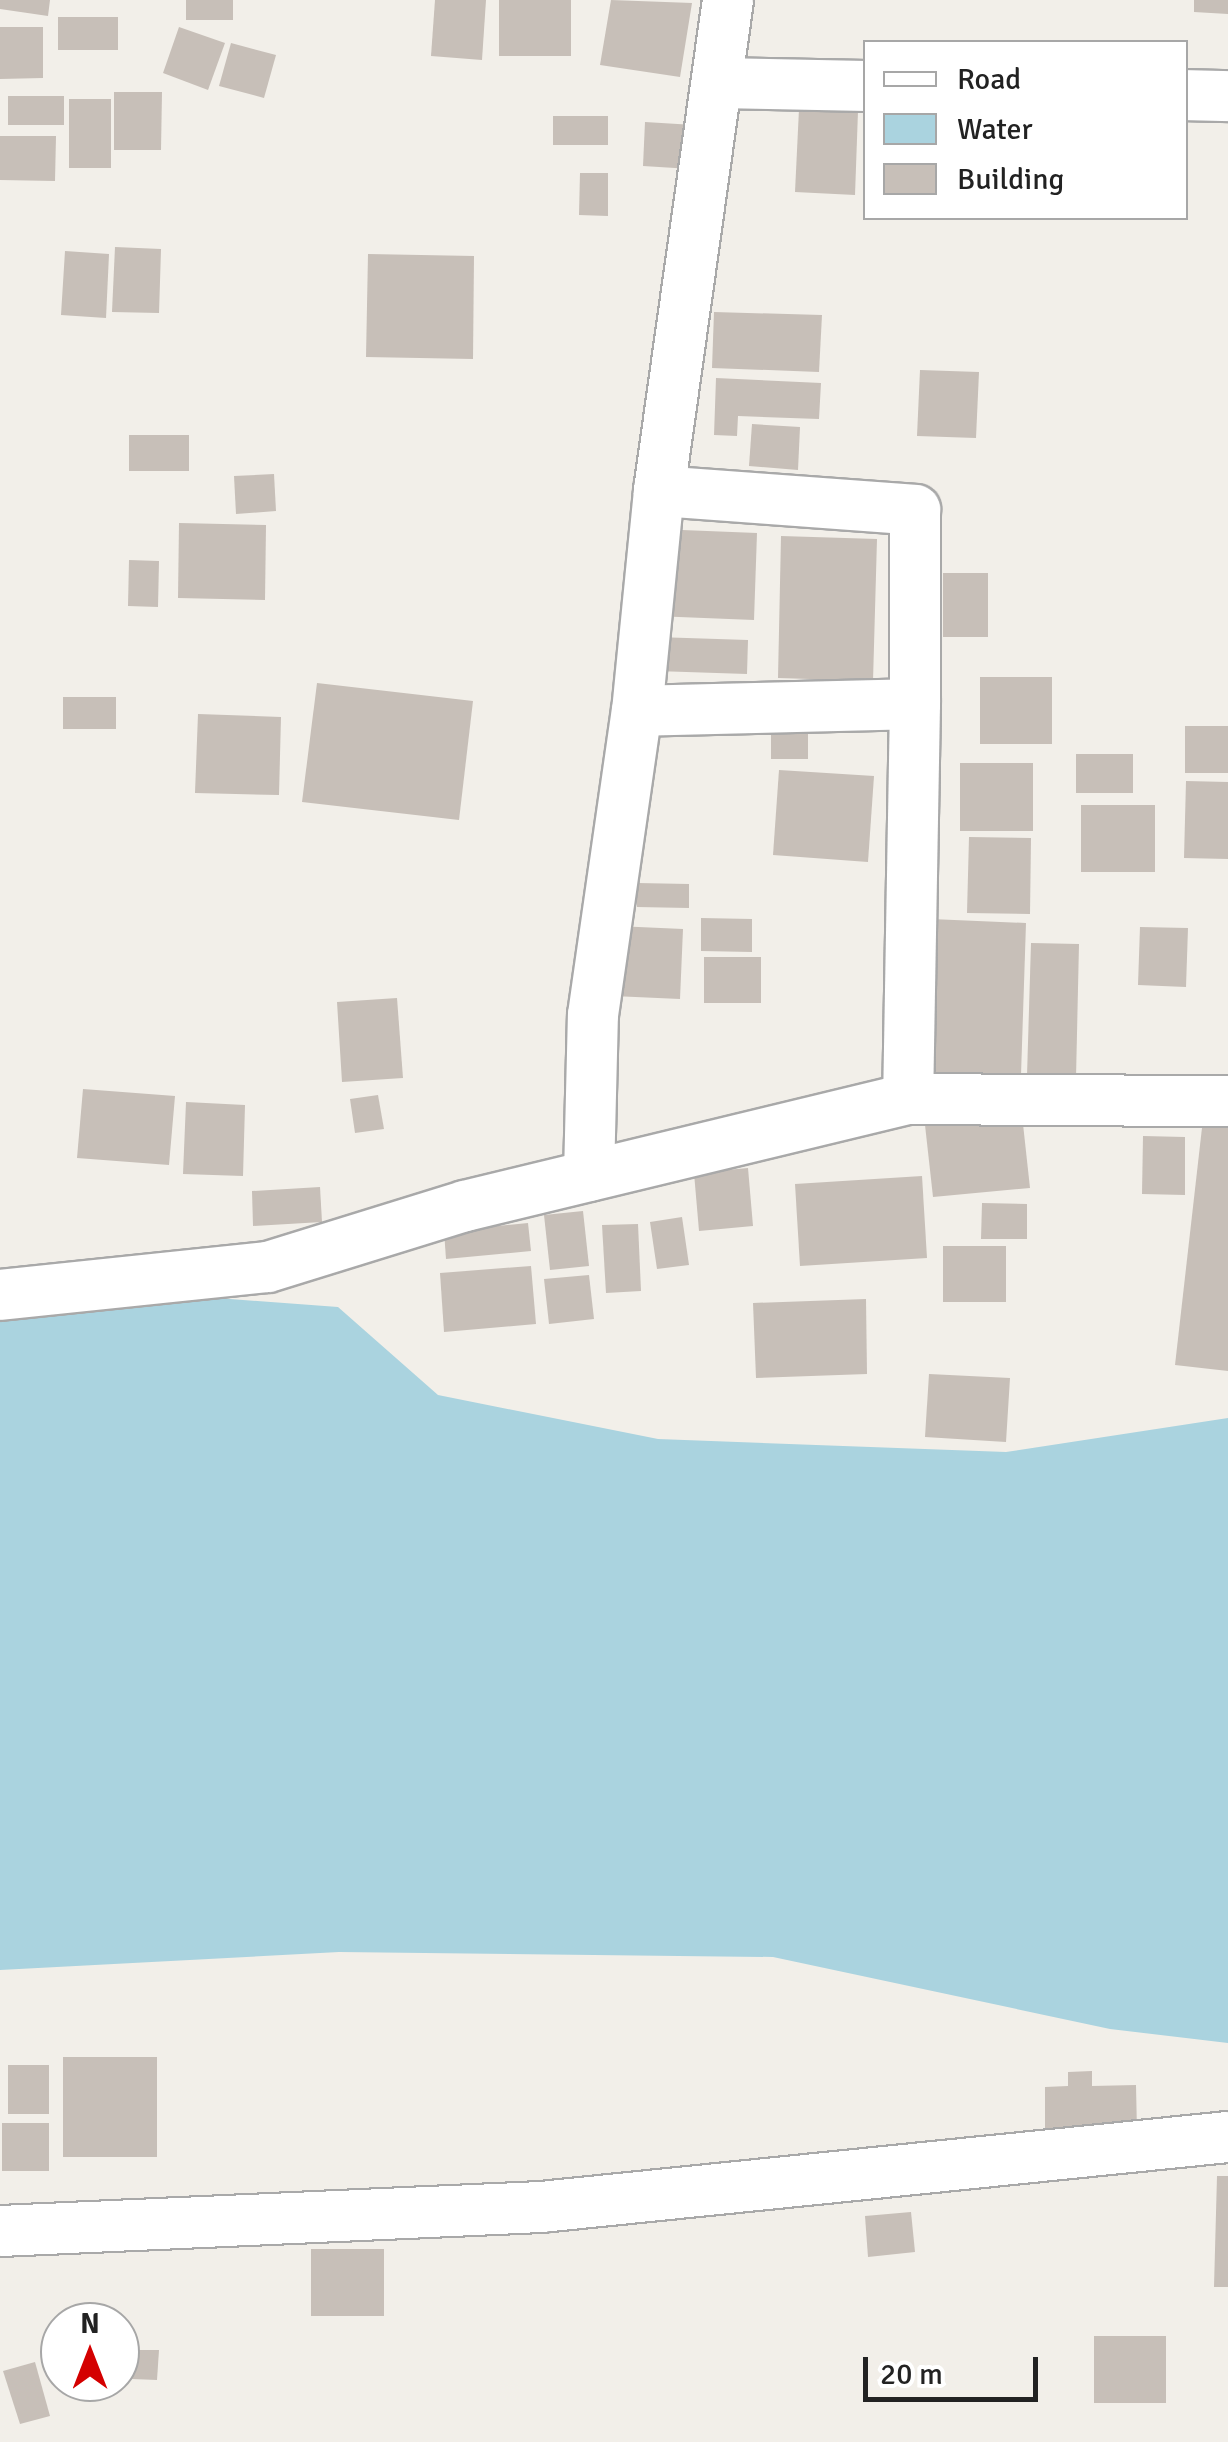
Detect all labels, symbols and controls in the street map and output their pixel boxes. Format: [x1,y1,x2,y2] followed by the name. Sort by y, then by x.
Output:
[863,40,1188,220] legend
[957,61,1021,98] text: Road
[957,111,1033,148] text: Water
[957,161,1064,198] text: Building
[40,2302,140,2402] north arrow
[80,2307,100,2341] text: N
[868,2337,1043,2399] scale bar
[880,2356,943,2393] text: 20 m

